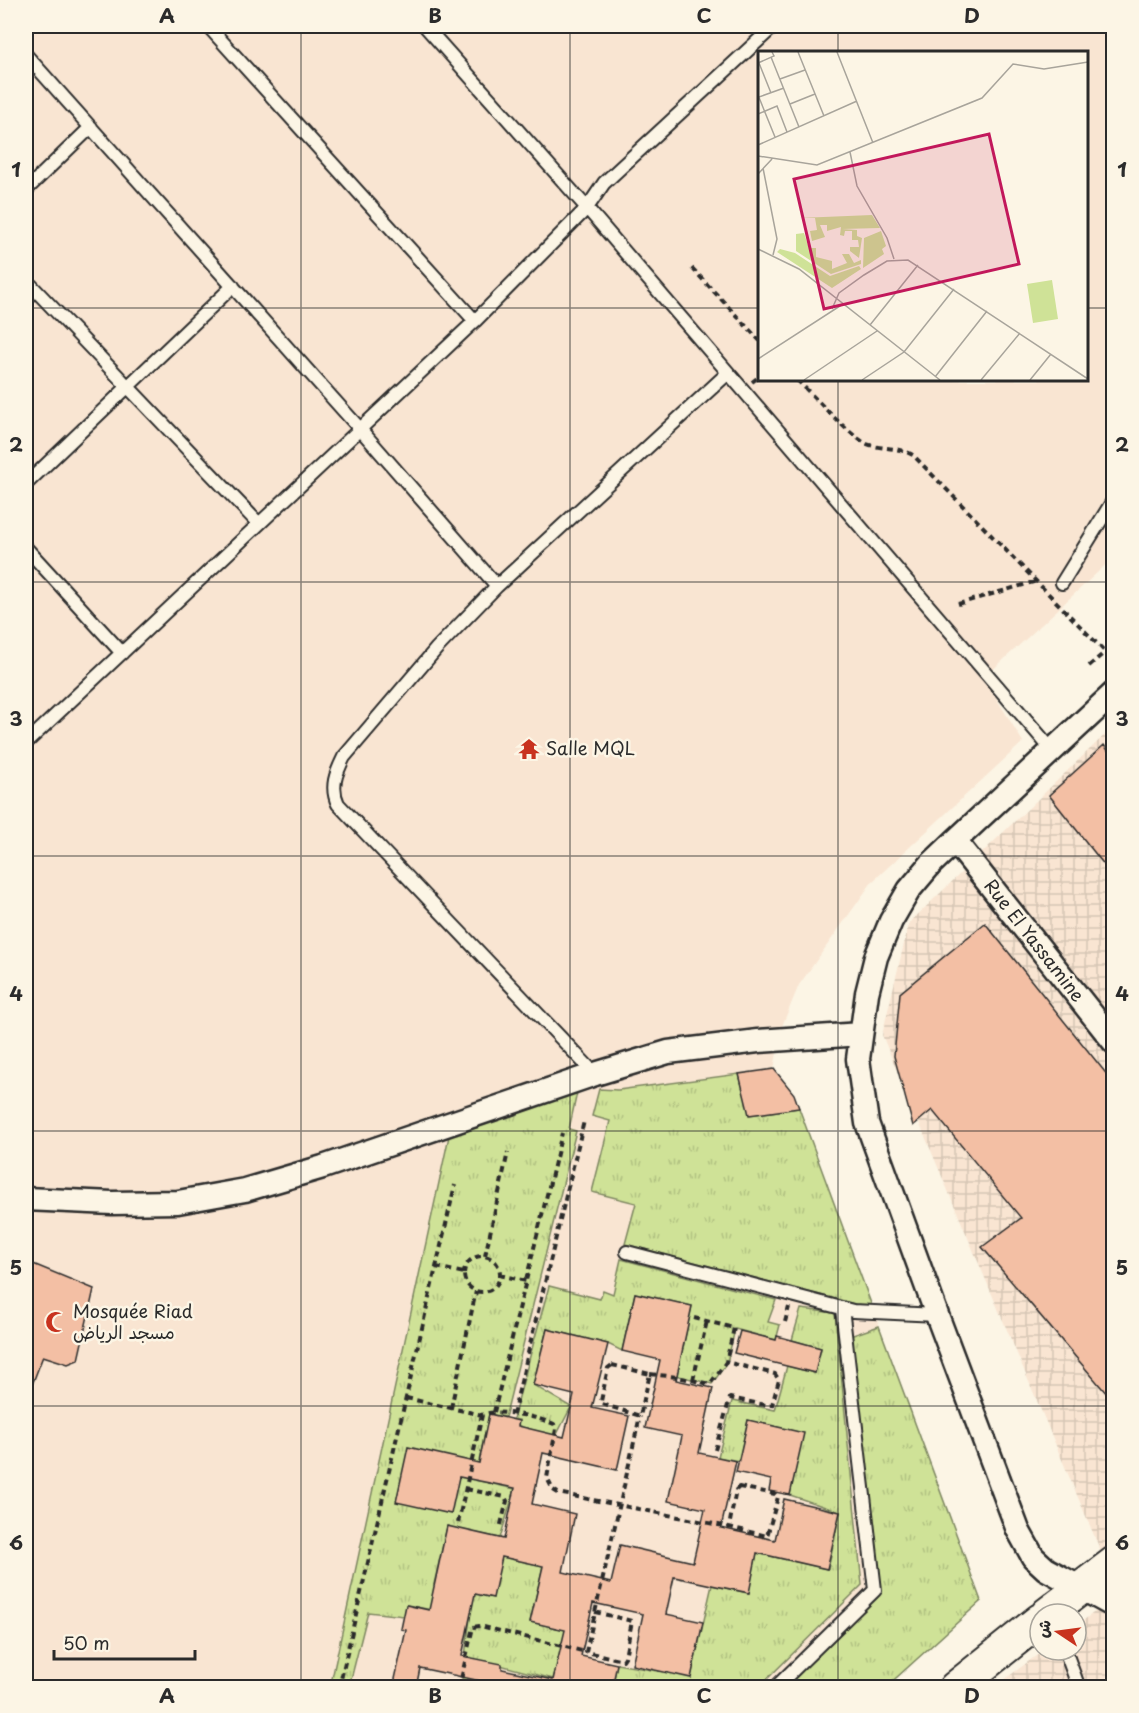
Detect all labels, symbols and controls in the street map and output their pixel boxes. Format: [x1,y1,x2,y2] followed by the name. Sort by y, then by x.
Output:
[159,0,175,30] text: A
[428,0,442,30] text: B
[696,0,712,30] text: C
[964,0,980,30] text: D
[758,51,1088,381] inset map
[11,154,21,184] text: 1
[1117,154,1127,184] text: 1
[9,429,23,459] text: 2
[1115,429,1129,459] text: 2
[9,703,23,733] text: 3
[1115,703,1129,733] text: 3
[546,734,635,761] place label: Salle MQL
[517,737,541,761] temple icon: Salle MQL
[979,873,1092,1007] street label: Rue El Yassamine
[9,978,23,1008] text: 4
[1115,978,1129,1008] text: 4
[10,1252,22,1282] text: 5
[1116,1252,1128,1282] text: 5
[73,1297,193,1345] place label: Mosquée Riad مسجد الرياض
[44,1310,68,1334] mosque icon: Mosquée Riad مسجد الرياض
[9,1527,23,1557] text: 6
[1115,1527,1129,1557] text: 6
[1028,1602,1088,1662] north arrow
[1029,1617,1056,1640] text: ش
[54,1623,195,1661] scale bar
[63,1629,110,1656] text: 50 m
[159,1680,175,1710] text: A
[428,1680,442,1710] text: B
[696,1680,712,1710] text: C
[964,1680,980,1710] text: D

